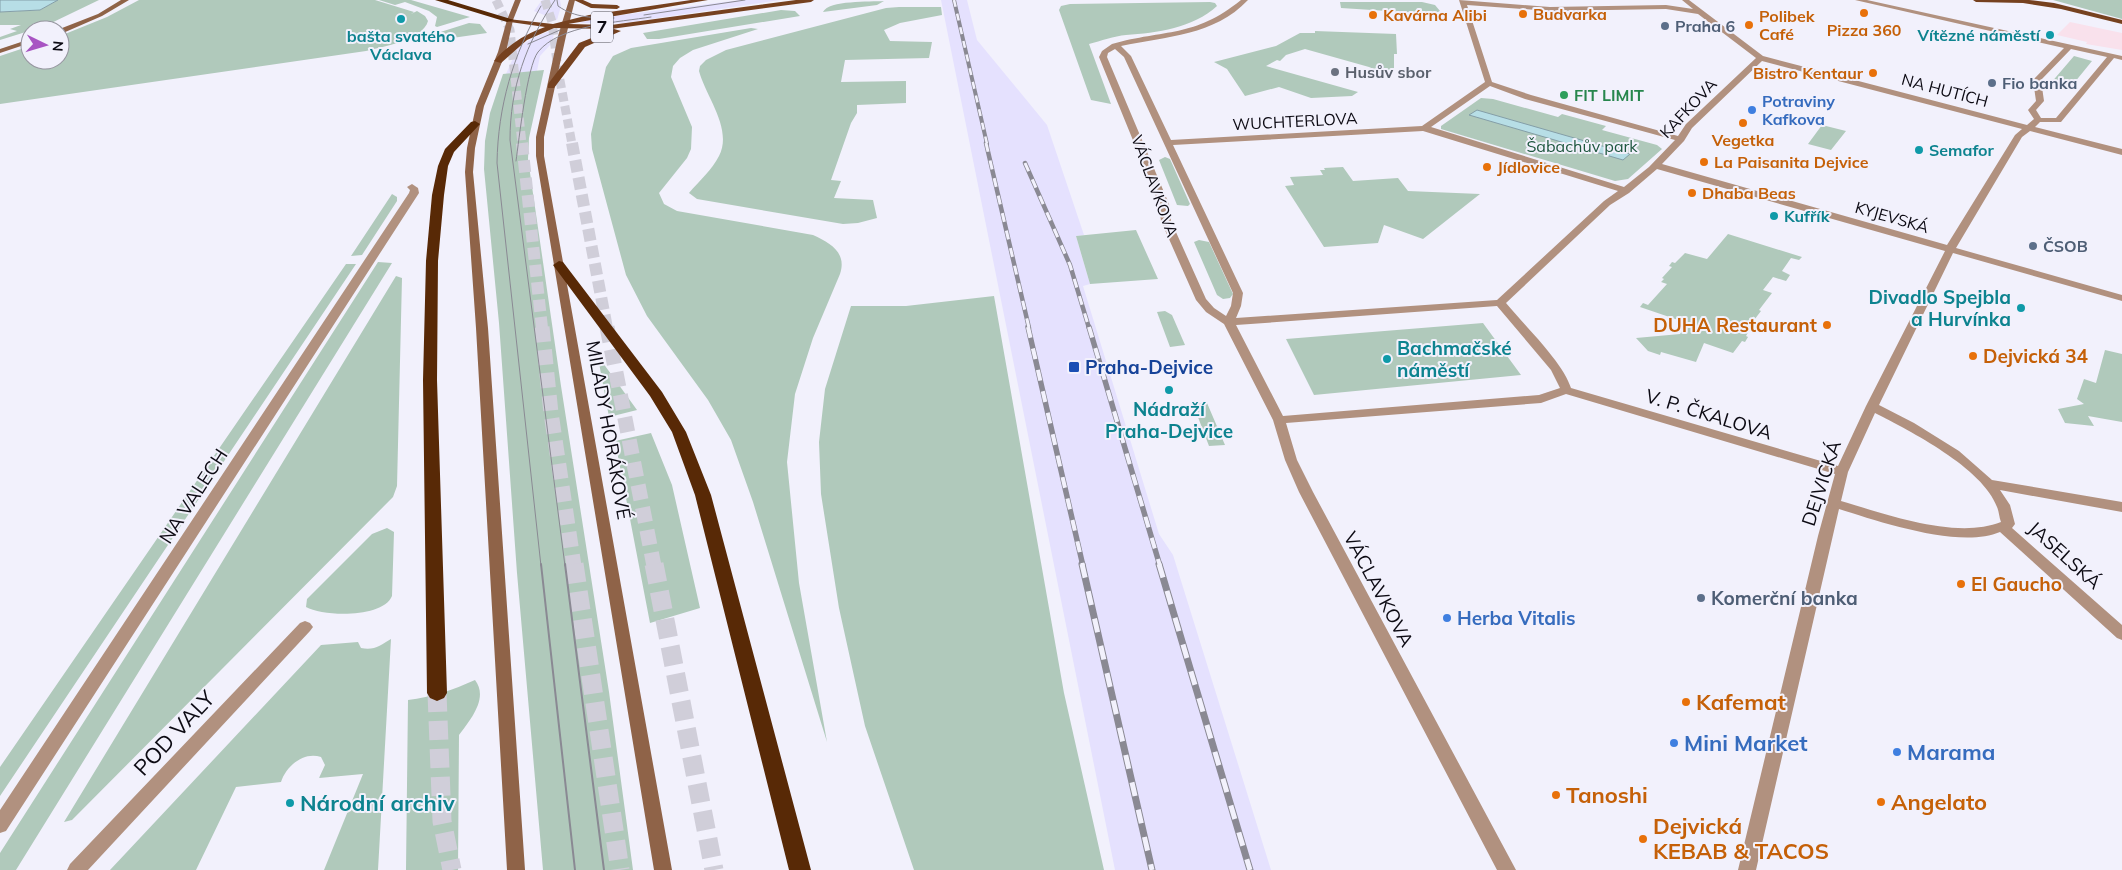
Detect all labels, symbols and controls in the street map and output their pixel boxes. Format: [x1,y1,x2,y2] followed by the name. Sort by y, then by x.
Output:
[1533,4,1607,24] place label: Budvarka
[1383,5,1487,25] place label: Kavárna Alibi
[1759,6,1816,44] place label: Polibek Café
[1858,7,1870,19] marker: Pizza 360
[1517,8,1529,20] marker: Budvarka
[1367,9,1379,21] marker: Kavárna Alibi
[591,12,613,42] road number: 7
[395,13,407,25] marker: bašta svatého Václava
[1675,16,1736,36] place label: Praha 6
[1743,19,1755,31] marker: Polibek Café
[20,20,70,70] north arrow
[1659,20,1671,32] marker: Praha 6
[1827,20,1901,40] place label: Pizza 360
[1917,25,2042,45] place label: Vítězné náměstí
[347,26,455,64] place label: bašta svatého Václava
[2044,29,2056,41] marker: Vítězné náměstí
[49,40,67,52] text: N
[1345,62,1432,82] place label: Husův sbor
[1753,63,1864,83] place label: Bistro Kentaur
[1329,66,1341,78] marker: Husův sbor
[1867,67,1879,79] marker: Bistro Kentaur
[1900,69,1990,111] street label: NA HUTÍCH
[2002,73,2077,93] place label: Fio banka
[1655,74,1721,142] street label: KAFKOVA
[1986,77,1998,89] marker: Fio banka
[1574,85,1644,105] place label: FIT LIMIT
[1558,89,1570,101] marker: FIT LIMIT
[1762,91,1835,129] place label: Potraviny Kafkova
[1746,104,1758,116] marker: Potraviny Kafkova
[1232,108,1358,134] street label: WUCHTERLOVA
[1737,117,1749,129] marker: Vegetka
[1711,130,1774,150] place label: Vegetka
[1127,132,1183,240] street label: VÁCLAVKOVA
[1526,136,1638,156] park label: Šabachův park
[1929,140,1995,160] place label: Semafor
[1913,144,1925,156] marker: Semafor
[1714,152,1869,172] place label: La Paisanita Dejvice
[1698,156,1710,168] marker: La Paisanita Dejvice
[1497,157,1560,177] place label: Jídlovice
[1481,161,1493,173] marker: Jídlovice
[1702,183,1796,203] place label: Dhaba Beas
[1686,187,1698,199] marker: Dhaba Beas
[1853,197,1931,237] street label: KYJEVSKÁ
[1784,206,1831,226] place label: Kufřík
[1768,210,1780,222] marker: Kufřík
[2043,236,2088,256] place label: ČSOB
[2027,240,2039,252] marker: ČSOB
[1869,285,2011,331] place label: Divadlo Spejbla a Hurvínka
[2015,302,2027,314] marker: Divadlo Spejbla a Hurvínka
[1653,313,1817,337] place label: DUHA Restaurant
[1821,319,1833,331] marker: DUHA Restaurant
[1397,336,1512,382] place label: Bachmačské náměstí
[581,339,637,521] street label: MILADY HORÁKOVÉ
[1983,344,2089,368] place label: Dejvická 34
[1967,350,1979,362] marker: Dejvická 34
[1381,353,1393,365] marker: Bachmačské náměstí
[1085,355,1213,379] place label: Praha-Dejvice
[1067,360,1081,374] marker: Praha-Dejvice
[1643,383,1775,445] street label: V. P. ČKALOVA
[1163,384,1175,396] marker: Nádraží Praha-Dejvice
[1105,397,1233,443] place label: Nádraží Praha-Dejvice
[1796,437,1846,529] street label: DEJVICKÁ
[153,444,233,548] street label: NA VALECH
[2023,516,2107,594] street label: JASELSKÁ
[1339,527,1419,651] street label: VÁCLAVKOVA
[1971,572,2062,596] place label: El Gaucho
[1955,578,1967,590] marker: El Gaucho
[1711,586,1858,610] place label: Komerční banka
[1695,592,1707,604] marker: Komerční banka
[1457,606,1575,630] place label: Herba Vitalis
[1441,612,1453,624] marker: Herba Vitalis
[127,684,221,781] street label: POD VALY
[1696,688,1786,716] place label: Kafemat
[1680,696,1692,708] marker: Kafemat
[1684,729,1808,757] place label: Mini Market
[1668,737,1680,749] marker: Mini Market
[1907,738,1995,766] place label: Marama
[1891,746,1903,758] marker: Marama
[1566,781,1648,809] place label: Tanoshi
[1891,788,1987,816] place label: Angelato
[300,789,455,817] place label: Národní archiv
[1550,789,1562,801] marker: Tanoshi
[1875,796,1887,808] marker: Angelato
[284,797,296,809] marker: Národní archiv
[1653,812,1829,865] place label: Dejvická KEBAB & TACOS
[1637,833,1649,845] marker: Dejvická KEBAB & TACOS

